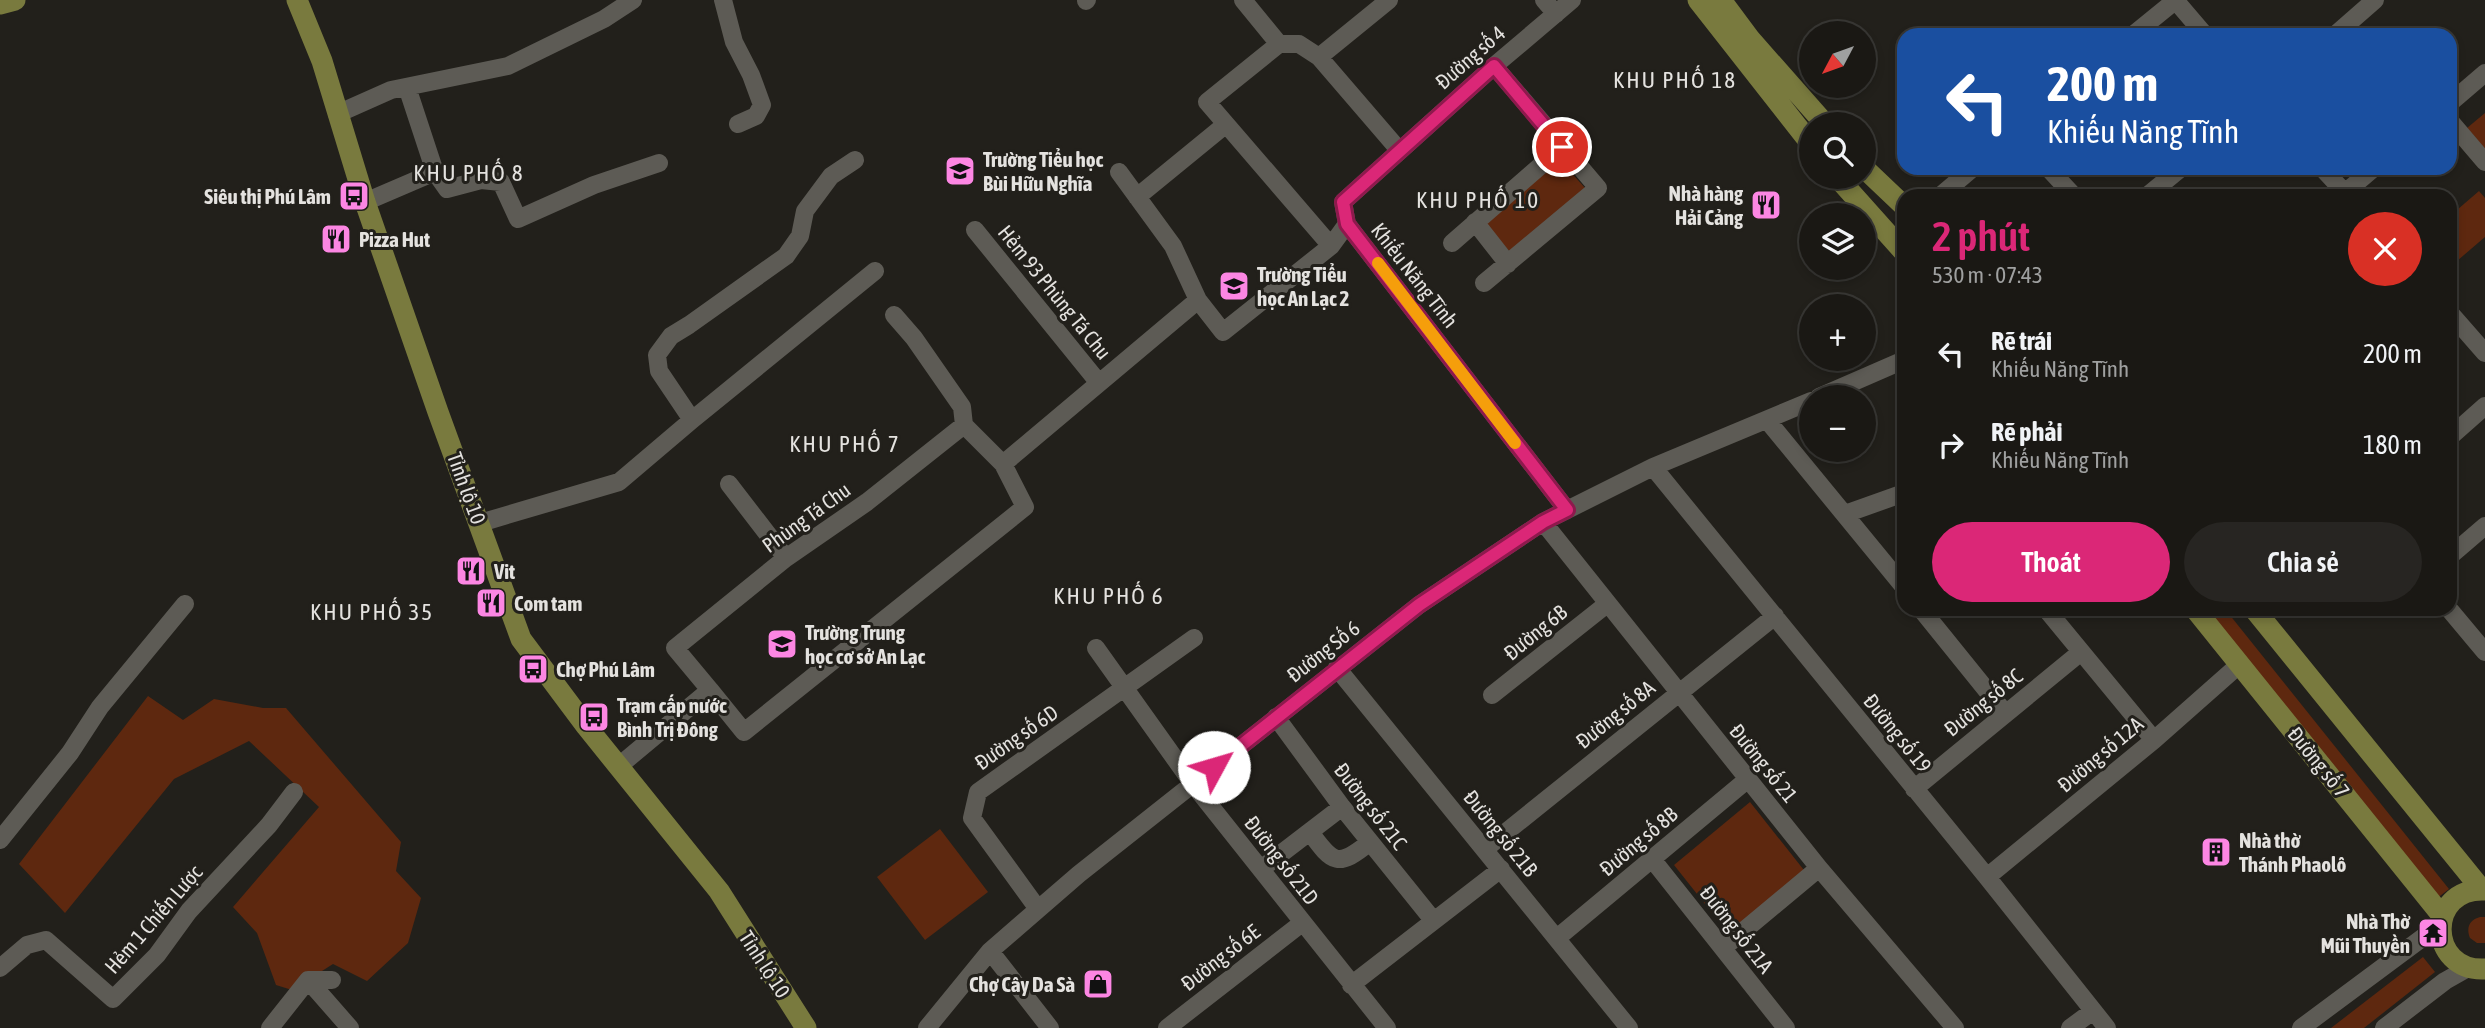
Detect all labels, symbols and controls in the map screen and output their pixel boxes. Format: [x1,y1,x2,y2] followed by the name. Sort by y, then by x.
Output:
[1430,20,1510,94] street label: Đường số 4
[1799,21,1876,98] north arrow
[1799,21,1876,462] map controls
[2047,55,2158,111] text: 200 m
[1932,56,2023,147] icon: left
[1613,65,1737,93] district label: KHU PHỐ 18
[1799,112,1876,189] button: search
[2047,113,2239,150] text: Khiếu Năng Tĩnh
[1532,117,1592,177] pin
[1543,128,1581,166] icon: arrive
[983,147,1103,195] place label: Trường Tiểu học Bùi Hữu Nghĩa
[943,154,977,188] school or university icon: Trường Tiểu học Bùi Hữu Nghĩa
[413,158,525,186] district label: KHU PHỐ 8
[337,179,371,213] bus stop icon: Siêu thị Phú Lâm
[1669,181,1744,229] place label: Nhà hàng Hải Cảng
[204,184,331,208] place label: Siêu thị Phú Lâm
[1416,185,1540,213] district label: KHU PHỐ 10
[1749,188,1783,222] restaurant icon: Nhà hàng Hải Cảng
[1799,203,1876,280] button: layers
[1932,212,2030,260] text: 2 phút
[2348,212,2422,286] button: close
[1367,218,1463,332] street label: Khiếu Năng Tĩnh
[994,220,1116,364] street label: Hẻm 93 Phùng Tá Chu
[319,222,353,256] restaurant icon: Pizza Hut
[359,227,430,251] place label: Pizza Hut
[1257,262,1350,310] place label: Trường Tiểu học An Lạc 2
[1932,262,2043,288] text: 530 m · 07:43
[1217,269,1251,303] school or university icon: Trường Tiểu học An Lạc 2
[1799,294,1876,371] button: +
[1991,326,2052,356] text: Rẽ trái
[1932,335,1970,373] icon: left
[2363,339,2422,369] text: 200 m
[1991,356,2129,382] text: Khiếu Năng Tĩnh
[1799,385,1876,462] button: −
[1991,417,2062,447] text: Rẽ phải
[1932,426,1970,464] icon: right
[789,429,901,457] district label: KHU PHỐ 7
[2363,430,2422,460] text: 180 m
[1991,447,2129,473] text: Khiếu Năng Tĩnh
[443,449,491,527] street label: Tỉnh lộ 10
[757,477,855,557] street label: Phùng Tá Chu
[1932,522,2170,602] button: Thoát
[2184,522,2422,602] button: Chia sẻ
[454,554,488,588] restaurant icon: Vit
[493,559,515,583] place label: Vit
[1053,581,1165,609] district label: KHU PHỐ 6
[474,586,508,620] restaurant icon: Com tam
[514,591,582,615] place label: Com tam
[310,597,434,625] district label: KHU PHỐ 35
[1499,599,1571,665] street label: Đường 6B
[1282,615,1364,687] street label: Đường Số 6
[805,620,926,668] place label: Trường Trung học cơ sở An Lạc
[765,627,799,661] school or university icon: Trường Trung học cơ sở An Lạc
[516,652,550,686] bus stop icon: Chợ Phú Lâm
[556,657,655,681] place label: Chợ Phú Lâm
[1939,663,2027,741] street label: Đường số 8C
[1571,675,1660,753] street label: Đường số 8A
[1859,689,1937,777] street label: Đường số 19
[617,693,727,741] place label: Trạm cấp nước Bình Trị Đông
[577,700,611,734] bus stop icon: Trạm cấp nước Bình Trị Đông
[970,700,1062,774] street label: Đường số 6D
[2052,711,2148,797] street label: Đường số 12A
[1725,719,1803,807] street label: Đường số 21
[2283,722,2355,802] street label: Đường số 7
[1177,730,1251,804] position arrow
[1330,758,1413,854] street label: Đường số 21C
[1459,785,1543,881] street label: Đường số 21B
[1594,802,1682,880] street label: Đường số 8B
[1240,811,1324,909] street label: Đường số 21D
[2239,828,2346,876] place label: Nhà thờ Thánh Phaolô
[2199,835,2233,869] building icon: Nhà thờ Thánh Phaolô
[100,860,207,978] street label: Hẻm 1 Chiến Lược
[1696,881,1779,978] street label: Đường số 21A
[2321,909,2411,957] place label: Nhà Thờ Mũi Thuyền
[2416,916,2450,950] temple icon: Nhà Thờ Mũi Thuyền
[1176,919,1264,995] street label: Đường số 6E
[735,926,795,1002] street label: Tỉnh lộ 10
[1081,967,1115,1001] shop icon: Chợ Cây Da Sà
[969,972,1075,996] place label: Chợ Cây Da Sà

